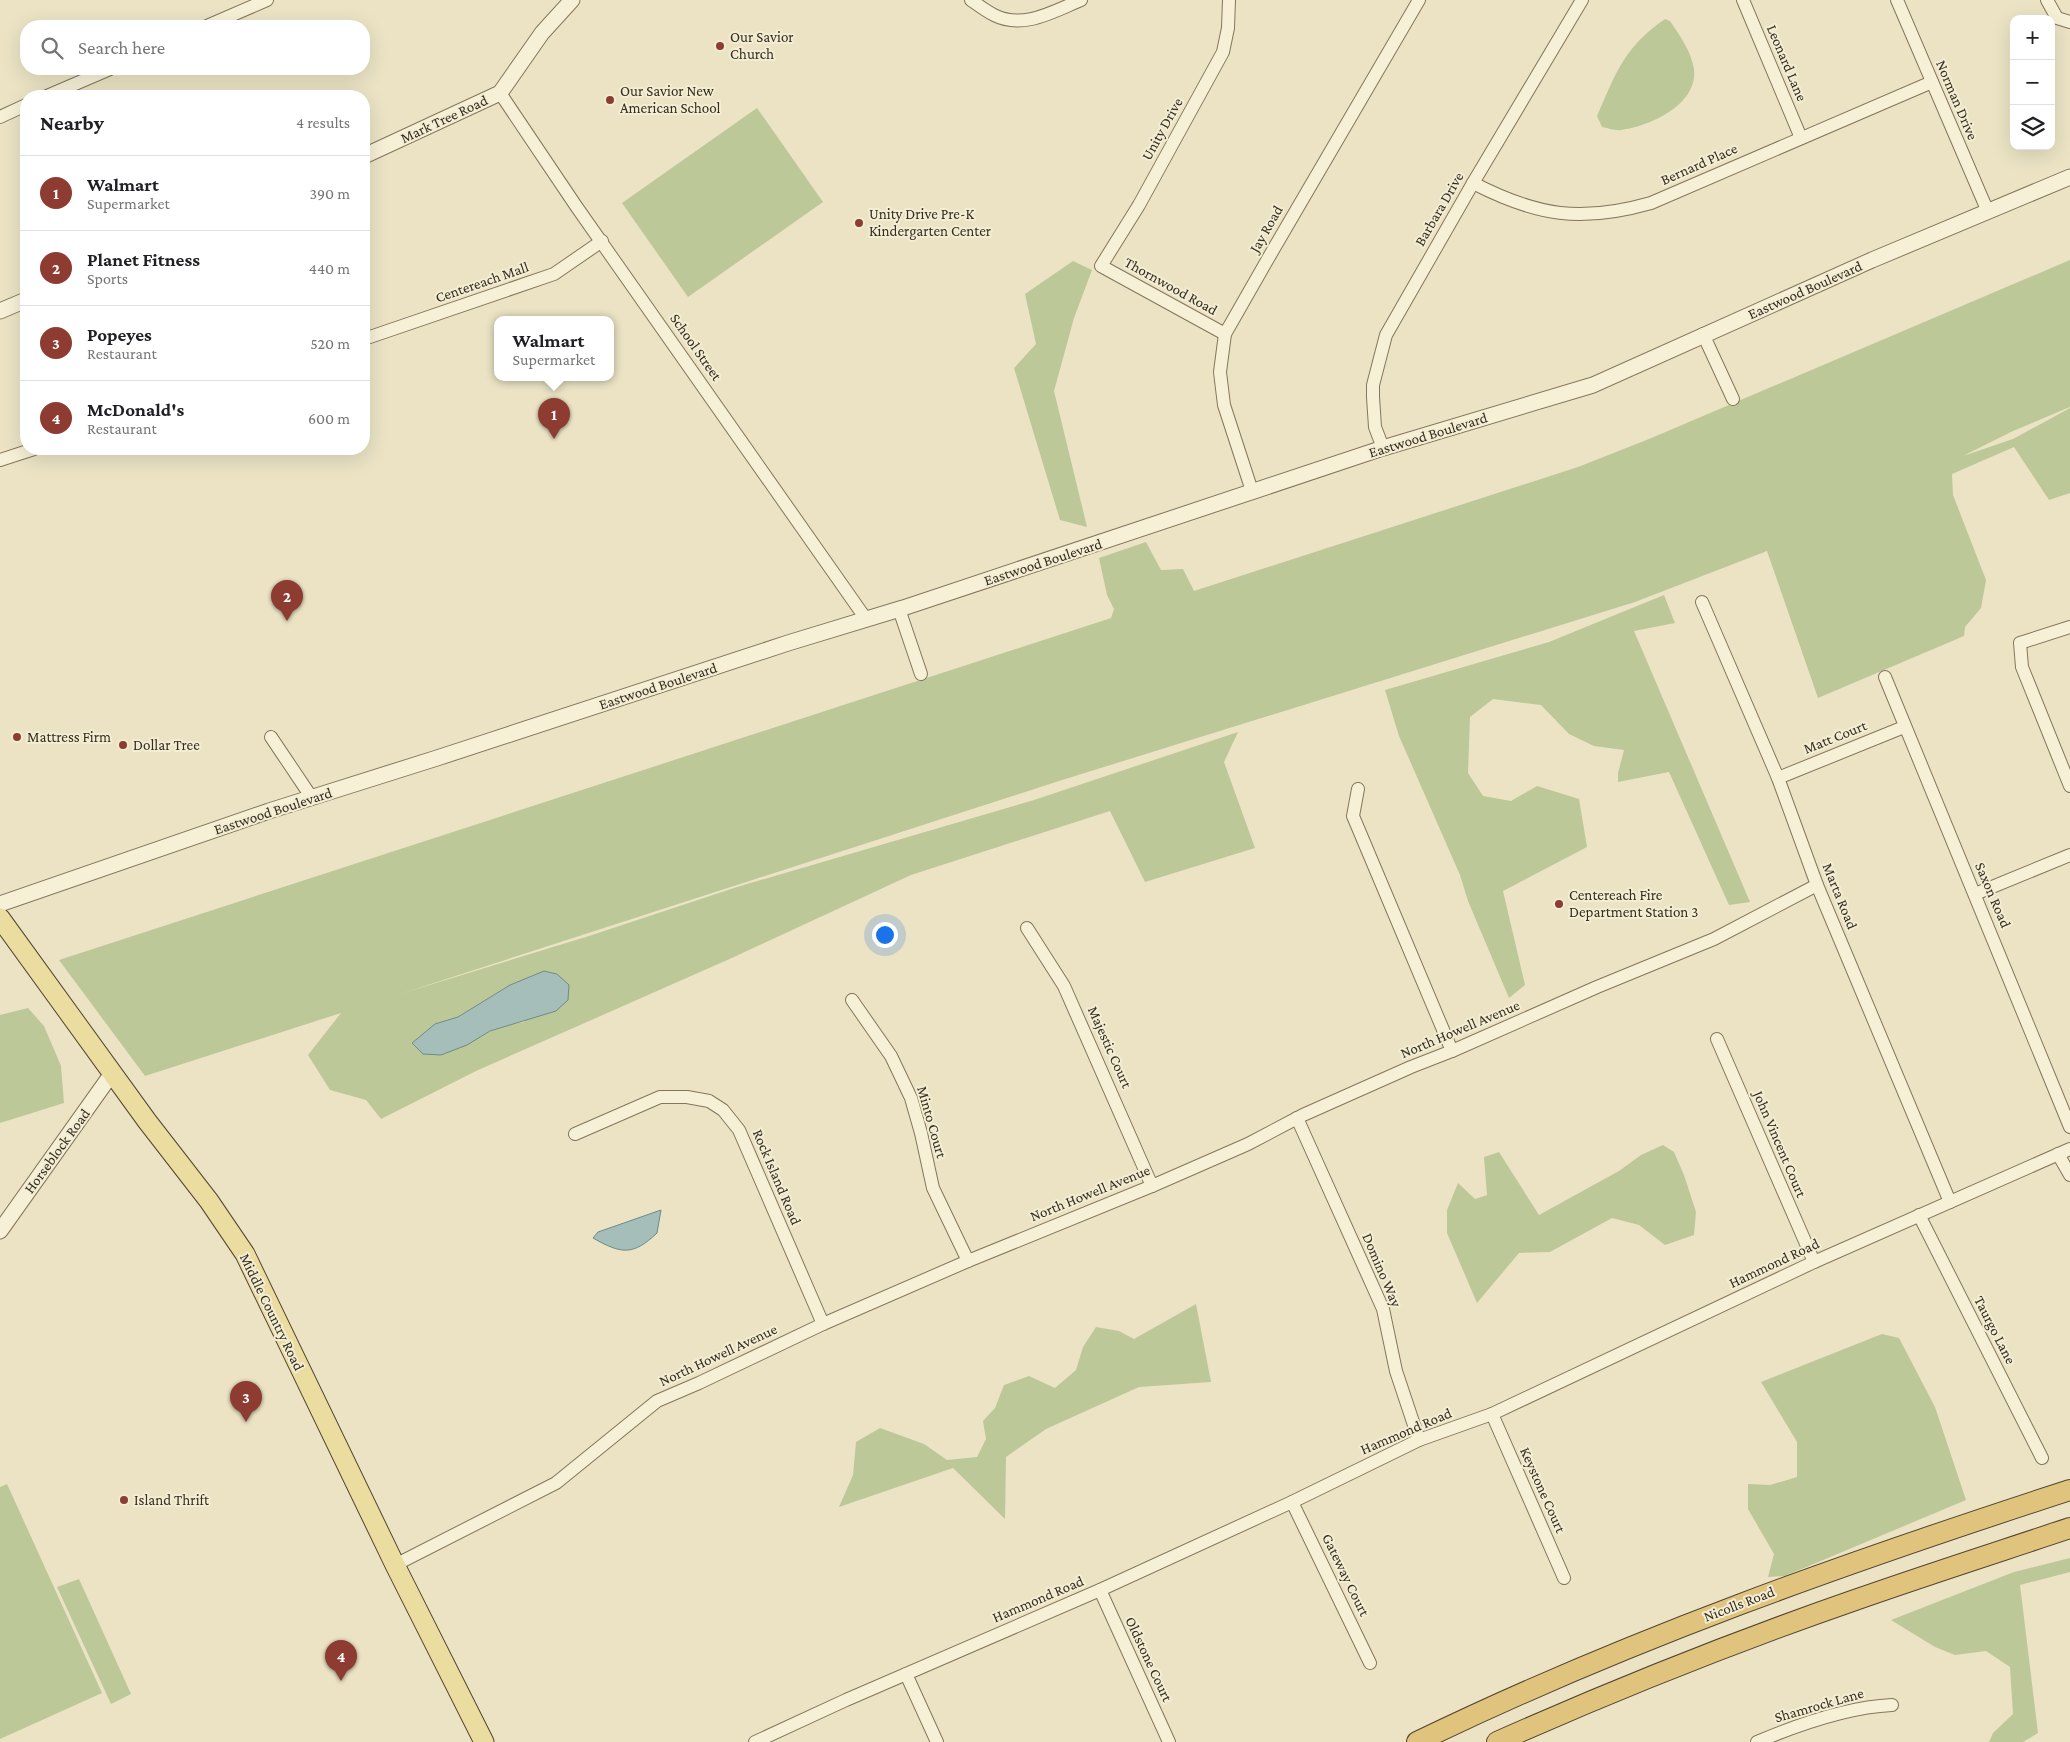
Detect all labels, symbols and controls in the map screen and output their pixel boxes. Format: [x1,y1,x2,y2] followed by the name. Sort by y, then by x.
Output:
[2010,15,2055,150] map controls
[2010,15,2055,60] button: +
[20,20,370,75] search box
[1764,22,1810,104] street label: Leonard Lane
[730,29,794,62] place label: Our Savior Church
[38,34,66,62] icon: search
[78,37,165,58] text: Search here
[714,40,726,52] marker: Our Savior Church
[1933,58,1981,143] street label: Norman Drive
[2010,60,2055,105] button: −
[620,83,721,116] place label: Our Savior New American School
[398,92,490,146] street label: Mark Tree Road
[604,94,616,106] marker: Our Savior New American School
[1138,95,1187,164] street label: Unity Drive
[2010,105,2055,150] button: layers
[40,111,104,135] text: Nearby
[296,114,350,131] text: 4 results
[1658,140,1740,188] street label: Bernard Place
[1411,169,1467,249] street label: Barbara Drive
[87,174,159,195] text: Walmart
[53,185,59,202] text: 1
[309,185,350,202] text: 390 m
[87,195,170,212] text: Supermarket
[1245,203,1287,258] street label: Jay Road
[869,206,992,240] place label: Unity Drive Pre-K Kindergarten Center
[853,217,865,229] marker: Unity Drive Pre-K Kindergarten Center
[87,249,200,270] text: Planet Fitness
[1122,254,1220,318] street label: Thornwood Road
[1746,258,1865,322] street label: Eastwood Boulevard
[433,259,531,305] street label: Centereach Mall
[52,260,60,277] text: 2
[309,260,350,277] text: 440 m
[87,270,128,287] text: Sports
[667,310,726,384] street label: School Street
[494,316,614,381] popup
[87,324,152,345] text: Popeyes
[513,330,584,351] text: Walmart
[52,335,60,352] text: 3
[310,335,350,352] text: 520 m
[87,345,157,362] text: Restaurant
[513,351,595,368] text: Supermarket
[538,398,570,439] pin: 1
[87,399,184,420] text: McDonald's
[1367,409,1489,461] street label: Eastwood Boulevard
[52,410,60,427] text: 4
[308,410,350,427] text: 600 m
[87,420,157,437] text: Restaurant
[982,535,1104,589] street label: Eastwood Boulevard
[271,580,303,621] pin: 2
[597,659,719,713] street label: Eastwood Boulevard
[1801,717,1870,757] street label: Matt Court
[27,729,111,745] place label: Mattress Firm
[11,731,23,743] marker: Mattress Firm
[133,737,200,753] place label: Dollar Tree
[117,739,129,751] marker: Dollar Tree
[212,784,334,838] street label: Eastwood Boulevard
[1972,860,2014,930] street label: Saxon Road
[1820,861,1861,931] street label: Marta Road
[1569,887,1698,921] place label: Centereach Fire Department Station 3
[1553,898,1565,910] marker: Centereach Fire Department Station 3
[872,922,898,948] your location
[1398,996,1522,1061] street label: North Howell Avenue
[1084,1004,1136,1092] street label: Majestic Court
[914,1084,950,1161] street label: Minto Court
[1749,1086,1810,1201] street label: John Vincent Court
[21,1106,93,1196] street label: Horseblock Road
[750,1127,804,1227] street label: Rock Island Road
[1028,1161,1153,1224] street label: North Howell Avenue
[1358,1231,1405,1310] street label: Domino Way
[1726,1235,1822,1291] street label: Hammond Road
[236,1251,307,1374] street label: Middle Country Road
[1970,1293,2019,1367] street label: Taurgo Lane
[657,1321,780,1389] street label: North Howell Avenue
[230,1381,262,1422] pin: 3
[1358,1405,1454,1457] street label: Hammond Road
[1516,1445,1569,1537] street label: Keystone Court
[134,1492,210,1508] place label: Island Thrift
[118,1494,130,1506] marker: Island Thrift
[1318,1531,1373,1620] street label: Gateway Court
[990,1573,1086,1625] street label: Hammond Road
[1701,1583,1777,1625] street label: Nicolls Road
[1122,1614,1176,1705] street label: Oldstone Court
[325,1640,357,1681] pin: 4
[1773,1685,1866,1725] street label: Shamrock Lane

